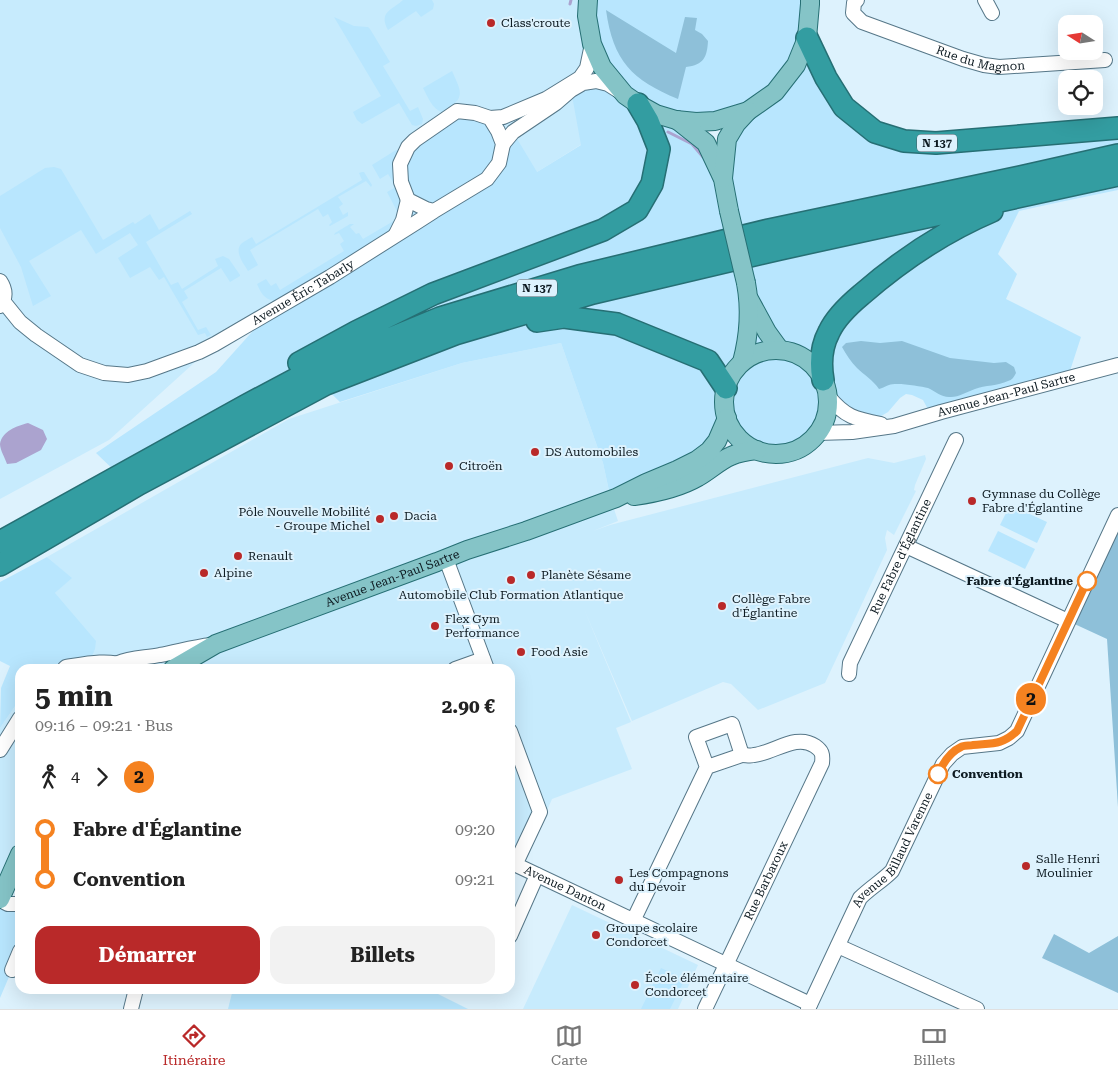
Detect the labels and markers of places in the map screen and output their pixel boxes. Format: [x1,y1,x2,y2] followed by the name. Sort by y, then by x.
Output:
[501,16,571,30] place label: Class'croute
[485,17,497,29] marker: Class'croute
[545,445,638,459] place label: DS Automobiles
[529,446,541,458] marker: DS Automobiles
[459,459,503,473] place label: Citroën
[443,460,455,472] marker: Citroën
[982,487,1101,515] place label: Gymnase du Collège Fabre d'Églantine
[966,495,978,507] marker: Gymnase du Collège Fabre d'Églantine
[239,505,370,533] place label: Pôle Nouvelle Mobilité - Groupe Michel
[404,509,437,523] place label: Dacia
[388,510,400,522] marker: Dacia
[374,513,386,525] marker: Pôle Nouvelle Mobilité - Groupe Michel
[248,549,293,563] place label: Renault
[232,550,244,562] marker: Renault
[214,566,253,580] place label: Alpine
[198,567,210,579] marker: Alpine
[541,568,631,582] place label: Planète Sésame
[525,569,537,581] marker: Planète Sésame
[1077,571,1097,591] marker: Fabre d'Églantine
[505,574,517,586] marker: Automobile Club Formation Atlantique
[967,574,1073,588] place label: Fabre d'Églantine
[399,588,624,602] place label: Automobile Club Formation Atlantique
[732,592,811,620] place label: Collège Fabre d'Églantine
[716,600,728,612] marker: Collège Fabre d'Églantine
[445,612,520,640] place label: Flex Gym Performance
[429,620,441,632] marker: Flex Gym Performance
[531,645,588,659] place label: Food Asie
[515,646,527,658] marker: Food Asie
[928,764,948,784] marker: Convention
[952,767,1023,781] place label: Convention
[1036,852,1100,880] place label: Salle Henri Moulinier
[1020,860,1032,872] marker: Salle Henri Moulinier
[629,866,729,894] place label: Les Compagnons du Devoir
[613,874,625,886] marker: Les Compagnons du Devoir
[606,921,698,949] place label: Groupe scolaire Condorcet
[590,929,602,941] marker: Groupe scolaire Condorcet
[645,971,749,999] place label: École élémentaire Condorcet
[629,979,641,991] marker: École élémentaire Condorcet

